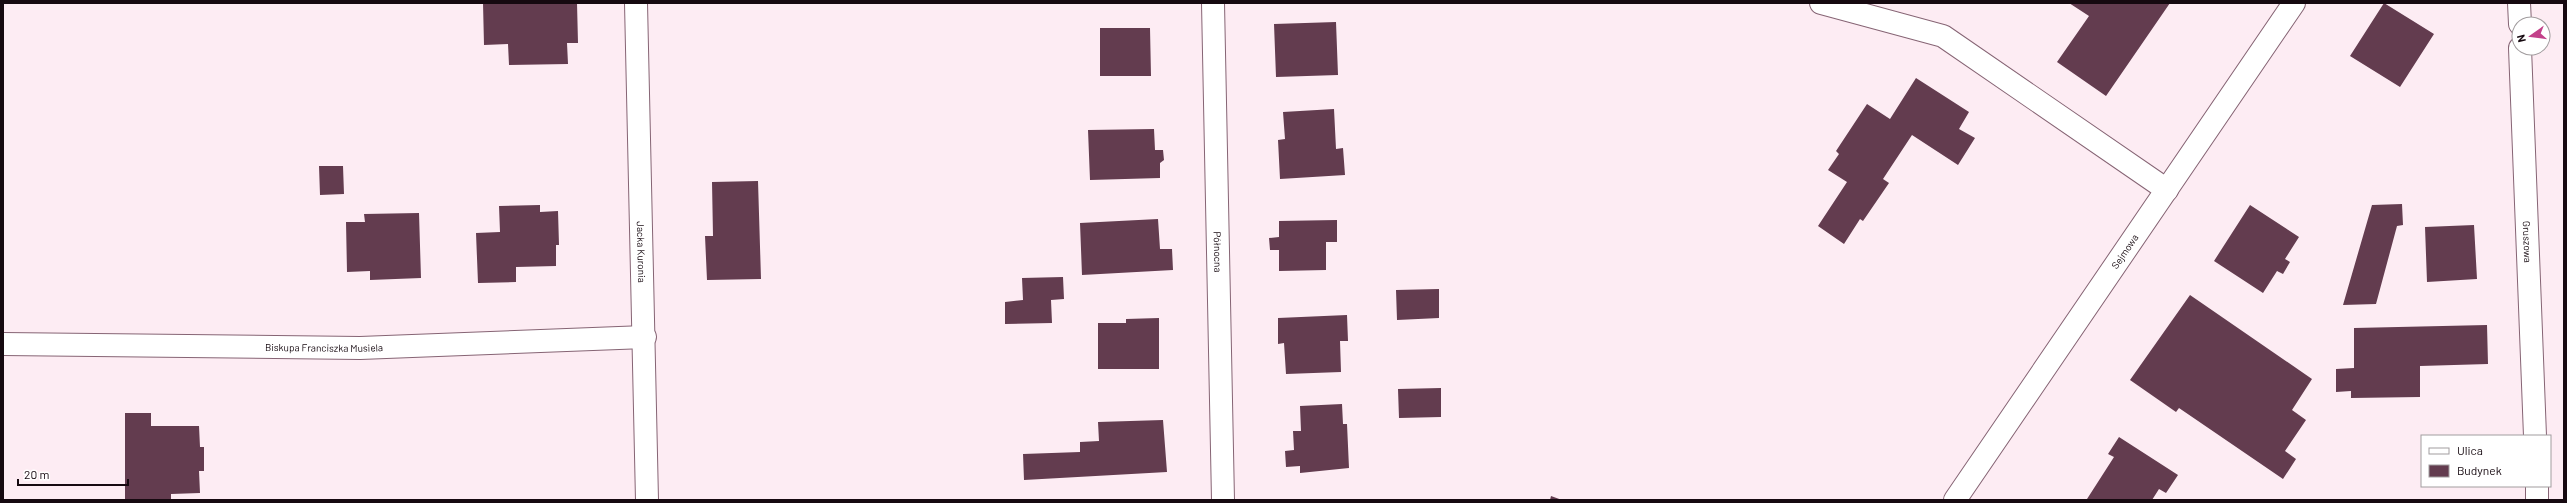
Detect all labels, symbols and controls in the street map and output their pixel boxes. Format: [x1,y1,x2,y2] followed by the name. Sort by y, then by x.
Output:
[2511,16,2551,56] north arrow
[2514,33,2528,44] text: N
[635,221,648,283] street label: Jacka Kuronia
[2521,221,2534,263] street label: Gruszowa
[1212,231,1224,273] street label: Północna
[2109,232,2141,271] street label: Sejmowa
[265,341,383,354] street label: Biskupa Franciszka Musiela
[2421,435,2551,487] legend
[2457,443,2483,457] text: Ulica
[18,461,128,487] scale bar
[2457,463,2502,477] text: Budynek
[24,467,50,481] text: 20 m

